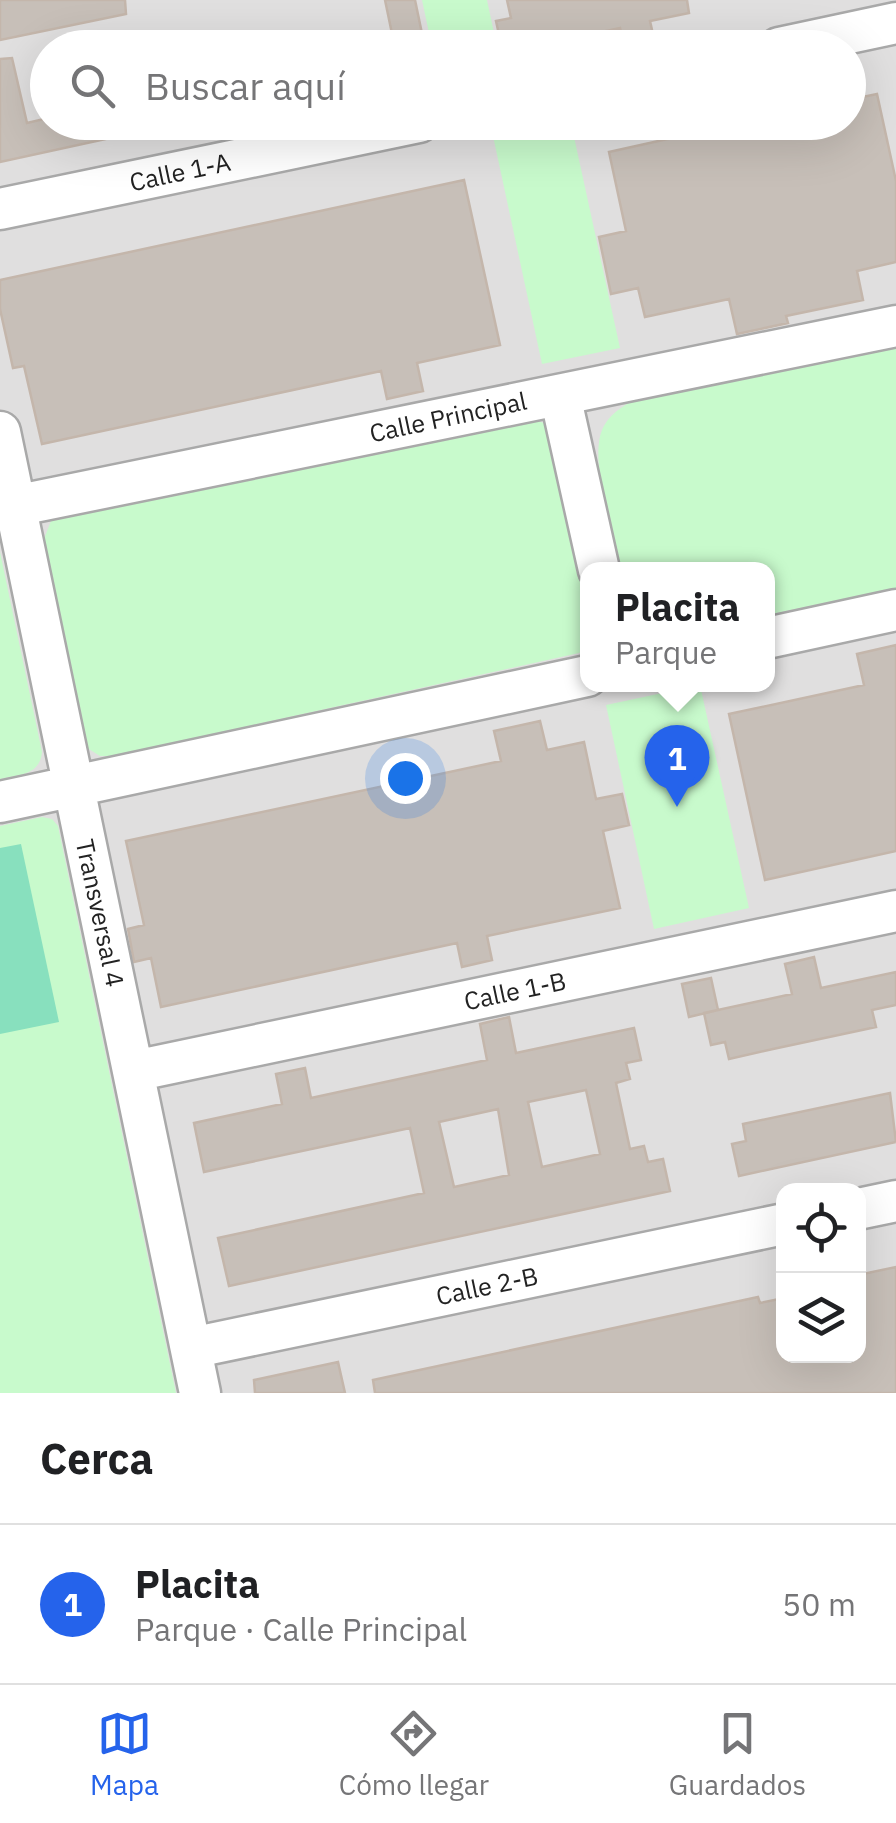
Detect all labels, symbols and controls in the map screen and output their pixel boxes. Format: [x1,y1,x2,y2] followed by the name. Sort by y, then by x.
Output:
[30,30,866,140] search box
[65,58,120,113] icon: search
[145,61,346,110] text: Buscar aquí
[126,145,233,198] street label: Calle 1-A
[366,384,530,449] street label: Calle Principal
[580,562,775,692] popup
[615,582,740,631] text: Placita
[615,631,717,673] text: Parque
[644,724,710,807] pin: 1
[380,753,431,804] your location
[69,836,132,990] street label: Transversal 4
[461,964,569,1017] street label: Calle 1-B
[776,1183,866,1363] map controls
[776,1183,866,1273] button: locate
[433,1259,541,1312] street label: Calle 2-B
[776,1273,866,1363] button: layers
[40,1431,153,1486] text: Cerca
[135,1559,260,1608] text: Placita
[63,1583,82,1625] text: 1
[782,1583,856,1625] text: 50 m
[135,1608,467,1650] text: Parque · Calle Principal
[90,1706,159,1803] tab: Mapa
[339,1706,489,1803] tab: Cómo llegar
[669,1706,806,1803] tab: Guardados

